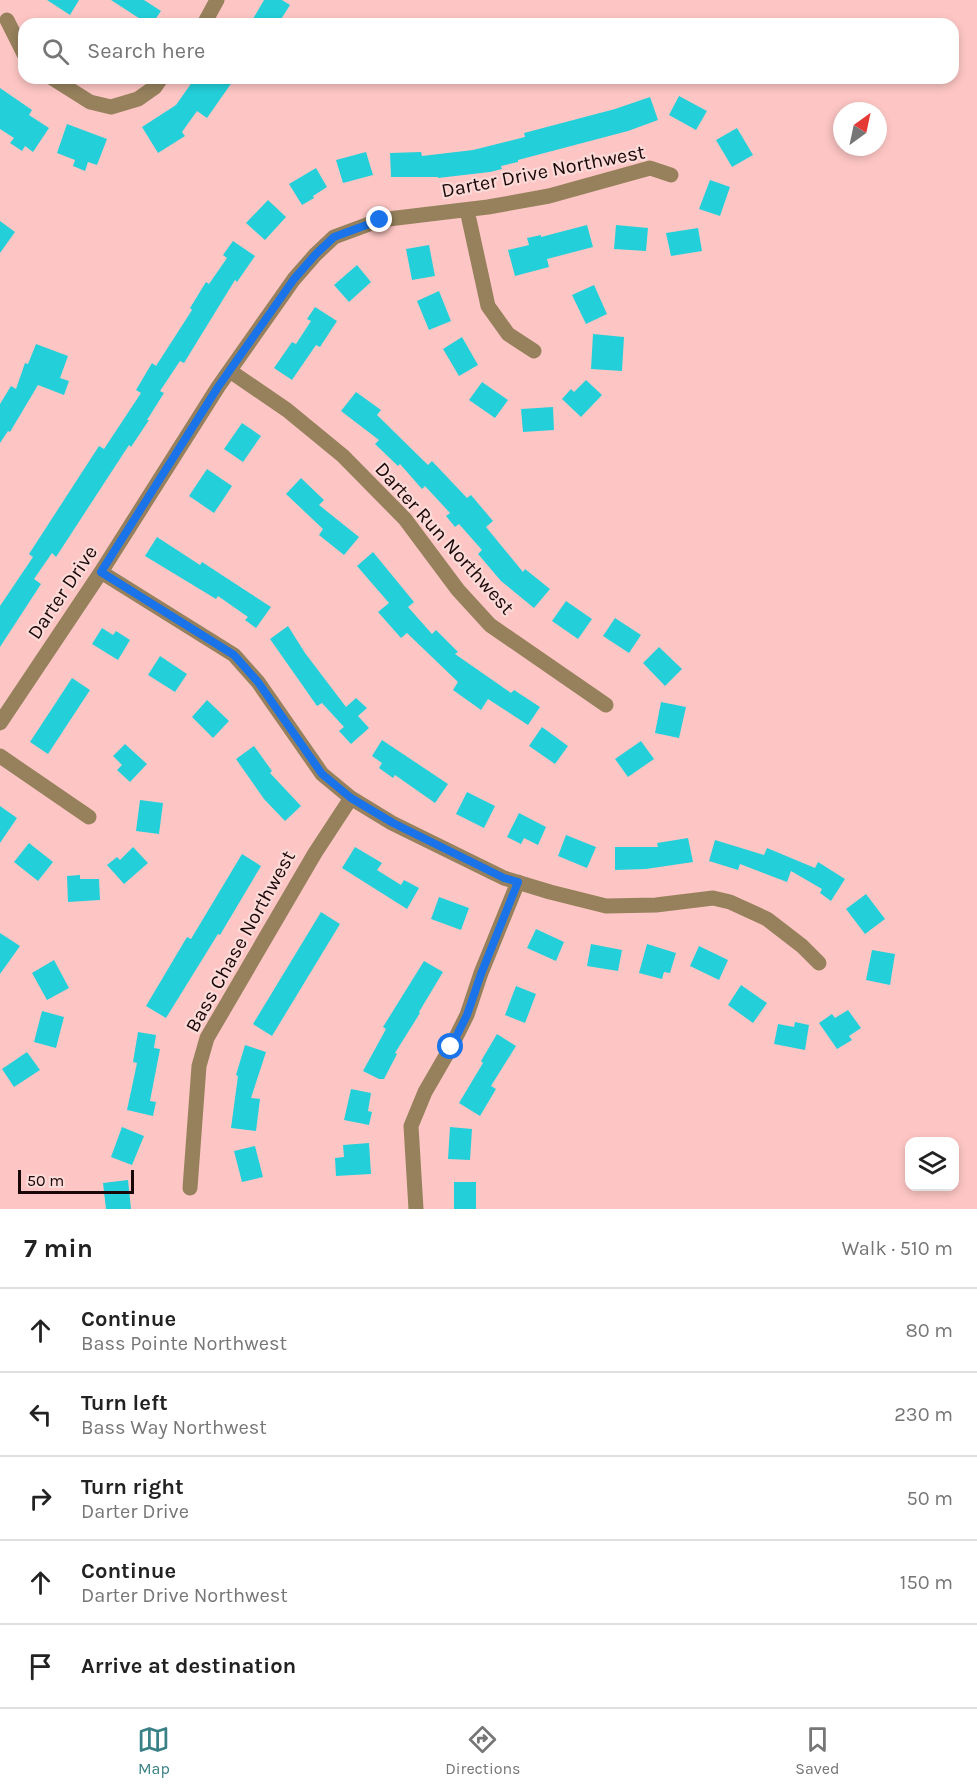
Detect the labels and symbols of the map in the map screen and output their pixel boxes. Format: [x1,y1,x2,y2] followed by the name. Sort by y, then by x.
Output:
[833,102,887,156] north arrow
[439,140,647,203] street label: Darter Drive Northwest
[366,206,392,232] route end
[370,458,519,619] street label: Darter Run Northwest
[23,541,102,643] street label: Darter Drive
[181,846,300,1036] street label: Bass Chase Northwest
[437,1033,463,1059] route start
[18,1167,134,1194] scale bar

